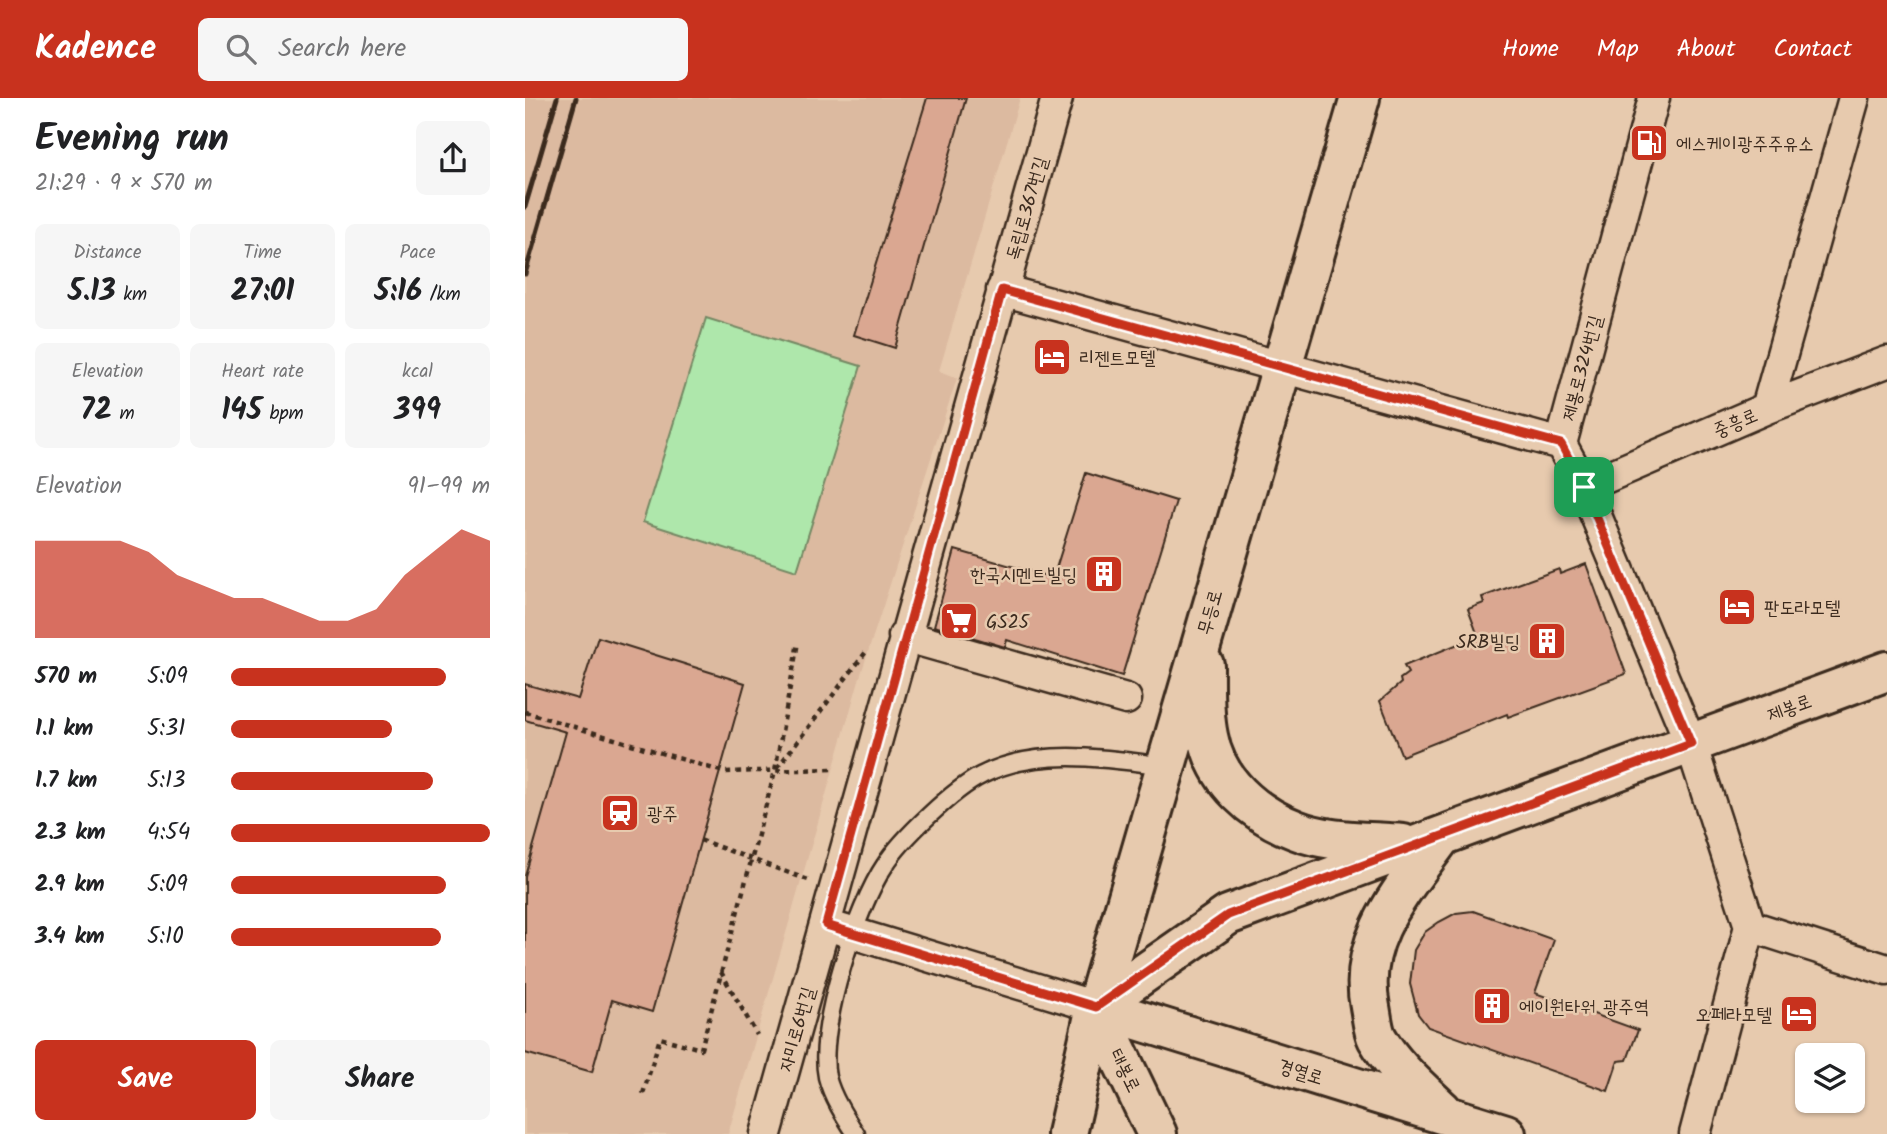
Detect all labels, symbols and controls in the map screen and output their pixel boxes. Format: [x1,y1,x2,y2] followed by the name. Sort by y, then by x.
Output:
[198,18,688,81] search box
[35,23,156,76] text: Kadence
[278,28,406,70] text: Search here
[222,30,260,68] icon: search
[1502,30,1559,69] text: Home
[1597,30,1639,69] text: Map
[1677,30,1735,69] text: About
[1773,30,1852,69] text: Contact
[35,110,229,170] text: Evening run
[416,121,490,195] button: share
[1628,122,1670,164] fuel station icon: 에스케이광주주유소
[1676,130,1814,160] place label: 에스케이광주주유소
[999,153,1057,264] street label: 독립로367번길
[35,166,213,202] text: 21:29 · 9 × 570 m
[73,238,142,268] text: Distance
[243,238,282,268] text: Time
[399,238,436,268] text: Pace
[68,268,116,316] text: 5.13
[231,268,294,316] text: 27:01
[374,268,422,316] text: 5:16
[116,280,147,310] text: km
[422,280,461,310] text: /km
[1554,312,1612,425] street label: 제봉로324번길
[1031,336,1073,378] hotel icon: 리젠트모텔
[1079,344,1155,374] place label: 리젠트모텔
[72,357,143,387] text: Elevation
[221,357,304,387] text: Heart rate
[402,357,433,387] text: kcal
[80,387,112,435] text: 72
[221,387,262,435] text: 145
[394,387,441,435] text: 399
[112,399,135,429] text: m
[262,399,304,429] text: bpm
[1709,401,1763,447] street label: 중흥로
[1554,457,1614,517] pin
[1565,468,1603,506] icon: arrive
[35,469,122,505] text: Elevation
[408,469,490,505] text: 91–99 m
[1083,553,1125,595] building icon: 한국시멘트빌딩
[970,561,1077,591] place label: 한국시멘트빌딩
[1190,586,1232,639] street label: 무등로
[1716,586,1758,628] hotel icon: 판도라모텔
[1764,594,1840,624] place label: 판도라모텔
[938,600,980,642] supermarket icon: GS25
[986,608,1031,638] place label: GS25
[1526,620,1568,662] building icon: SRB빌딩
[1456,628,1520,658] place label: SRB빌딩
[35,659,97,695] text: 570 m
[147,659,188,695] text: 5:09
[1763,687,1816,731] street label: 제봉로
[35,711,93,747] text: 1.1 km
[147,711,185,747] text: 5:31
[35,763,97,799] text: 1.7 km
[147,763,185,799] text: 5:13
[599,792,641,834] station icon: 광주
[647,800,678,830] place label: 광주
[35,815,105,851] text: 2.3 km
[147,815,190,851] text: 4:54
[35,867,105,903] text: 2.9 km
[147,867,188,903] text: 5:09
[35,919,105,955] text: 3.4 km
[147,919,184,955] text: 5:10
[772,984,824,1076] street label: 자미로6번길
[1471,985,1513,1027] building icon: 에이원타워 광주역
[1519,993,1649,1023] place label: 에이원타워 광주역
[1778,993,1820,1035] hotel icon: 오페라모텔
[1696,1001,1772,1031] place label: 오페라모텔
[35,1040,256,1120] button: Save
[270,1040,490,1120] button: Share
[1795,1043,1865,1113] map controls
[1795,1043,1865,1113] button: layers
[1101,1044,1148,1098] street label: 태봉로
[1274,1052,1327,1094] street label: 경열로

